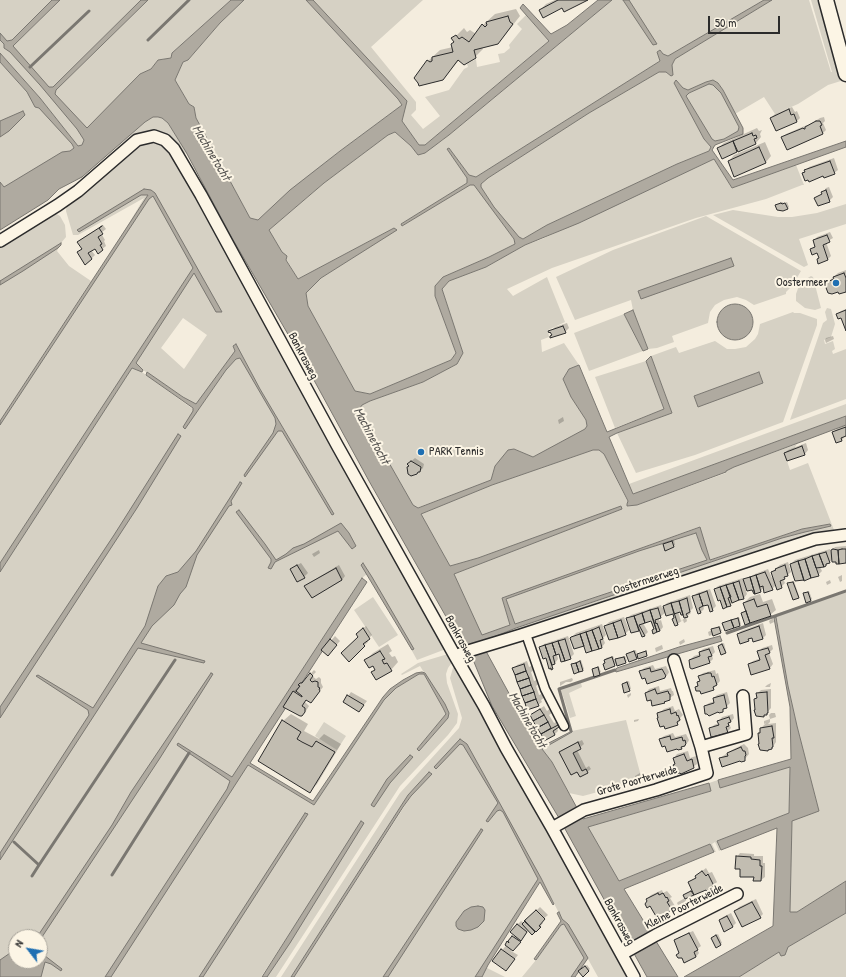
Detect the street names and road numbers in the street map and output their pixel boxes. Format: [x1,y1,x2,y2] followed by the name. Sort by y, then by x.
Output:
[285,330,321,382] street label: Bankrasweg
[612,564,680,598] street label: Oostermeerweg
[441,613,479,665] street label: Bankrasweg
[595,763,679,799] street label: Grote Poorterweide
[642,881,726,933] street label: Kleine Poorterweide
[600,896,638,948] street label: Bankrasweg

